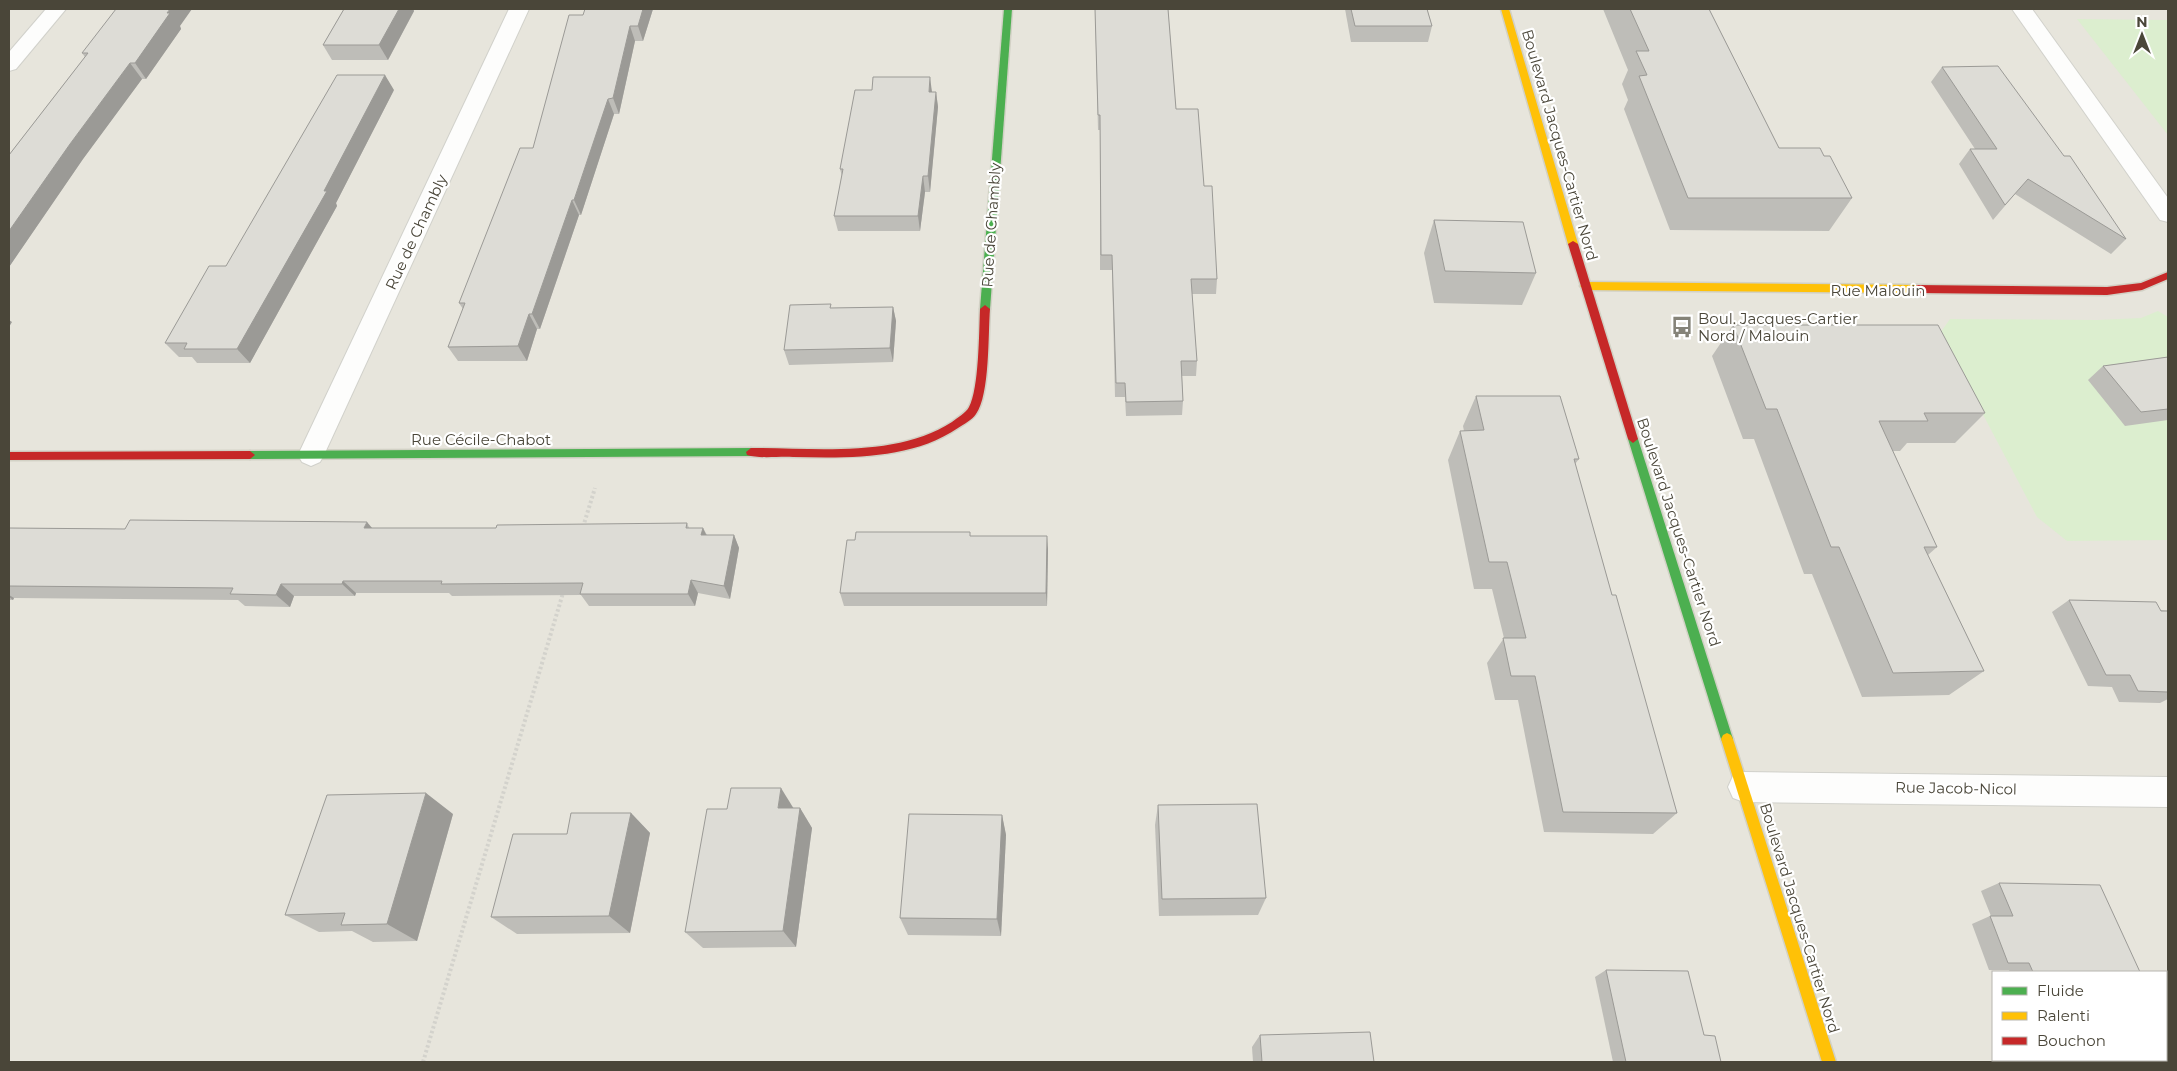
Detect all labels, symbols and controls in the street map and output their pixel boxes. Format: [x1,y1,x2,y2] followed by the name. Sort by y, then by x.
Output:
[2117,10,2167,60] north arrow
[2136,13,2148,31] text: N
[1518,27,1602,263] street label: Boulevard Jacques-Cartier Nord
[977,161,1005,288] street label: Rue de Chambly
[381,171,451,293] street label: Rue de Chambly
[1831,281,1925,300] street label: Rue Malouin
[1698,309,1858,345] place label: Boul. Jacques-Cartier Nord / Malouin
[1669,314,1695,340] bus stop icon: Boul. Jacques-Cartier Nord / Malouin
[1633,415,1725,649] street label: Boulevard Jacques-Cartier Nord
[411,430,551,449] street label: Rue Cécile-Chabot
[1895,777,2017,799] street label: Rue Jacob-Nicol
[1756,801,1844,1035] street label: Boulevard Jacques-Cartier Nord
[1992,971,2167,1061] legend
[2037,981,2084,1000] text: Fluide
[2037,1006,2090,1025] text: Ralenti
[2037,1031,2106,1050] text: Bouchon

